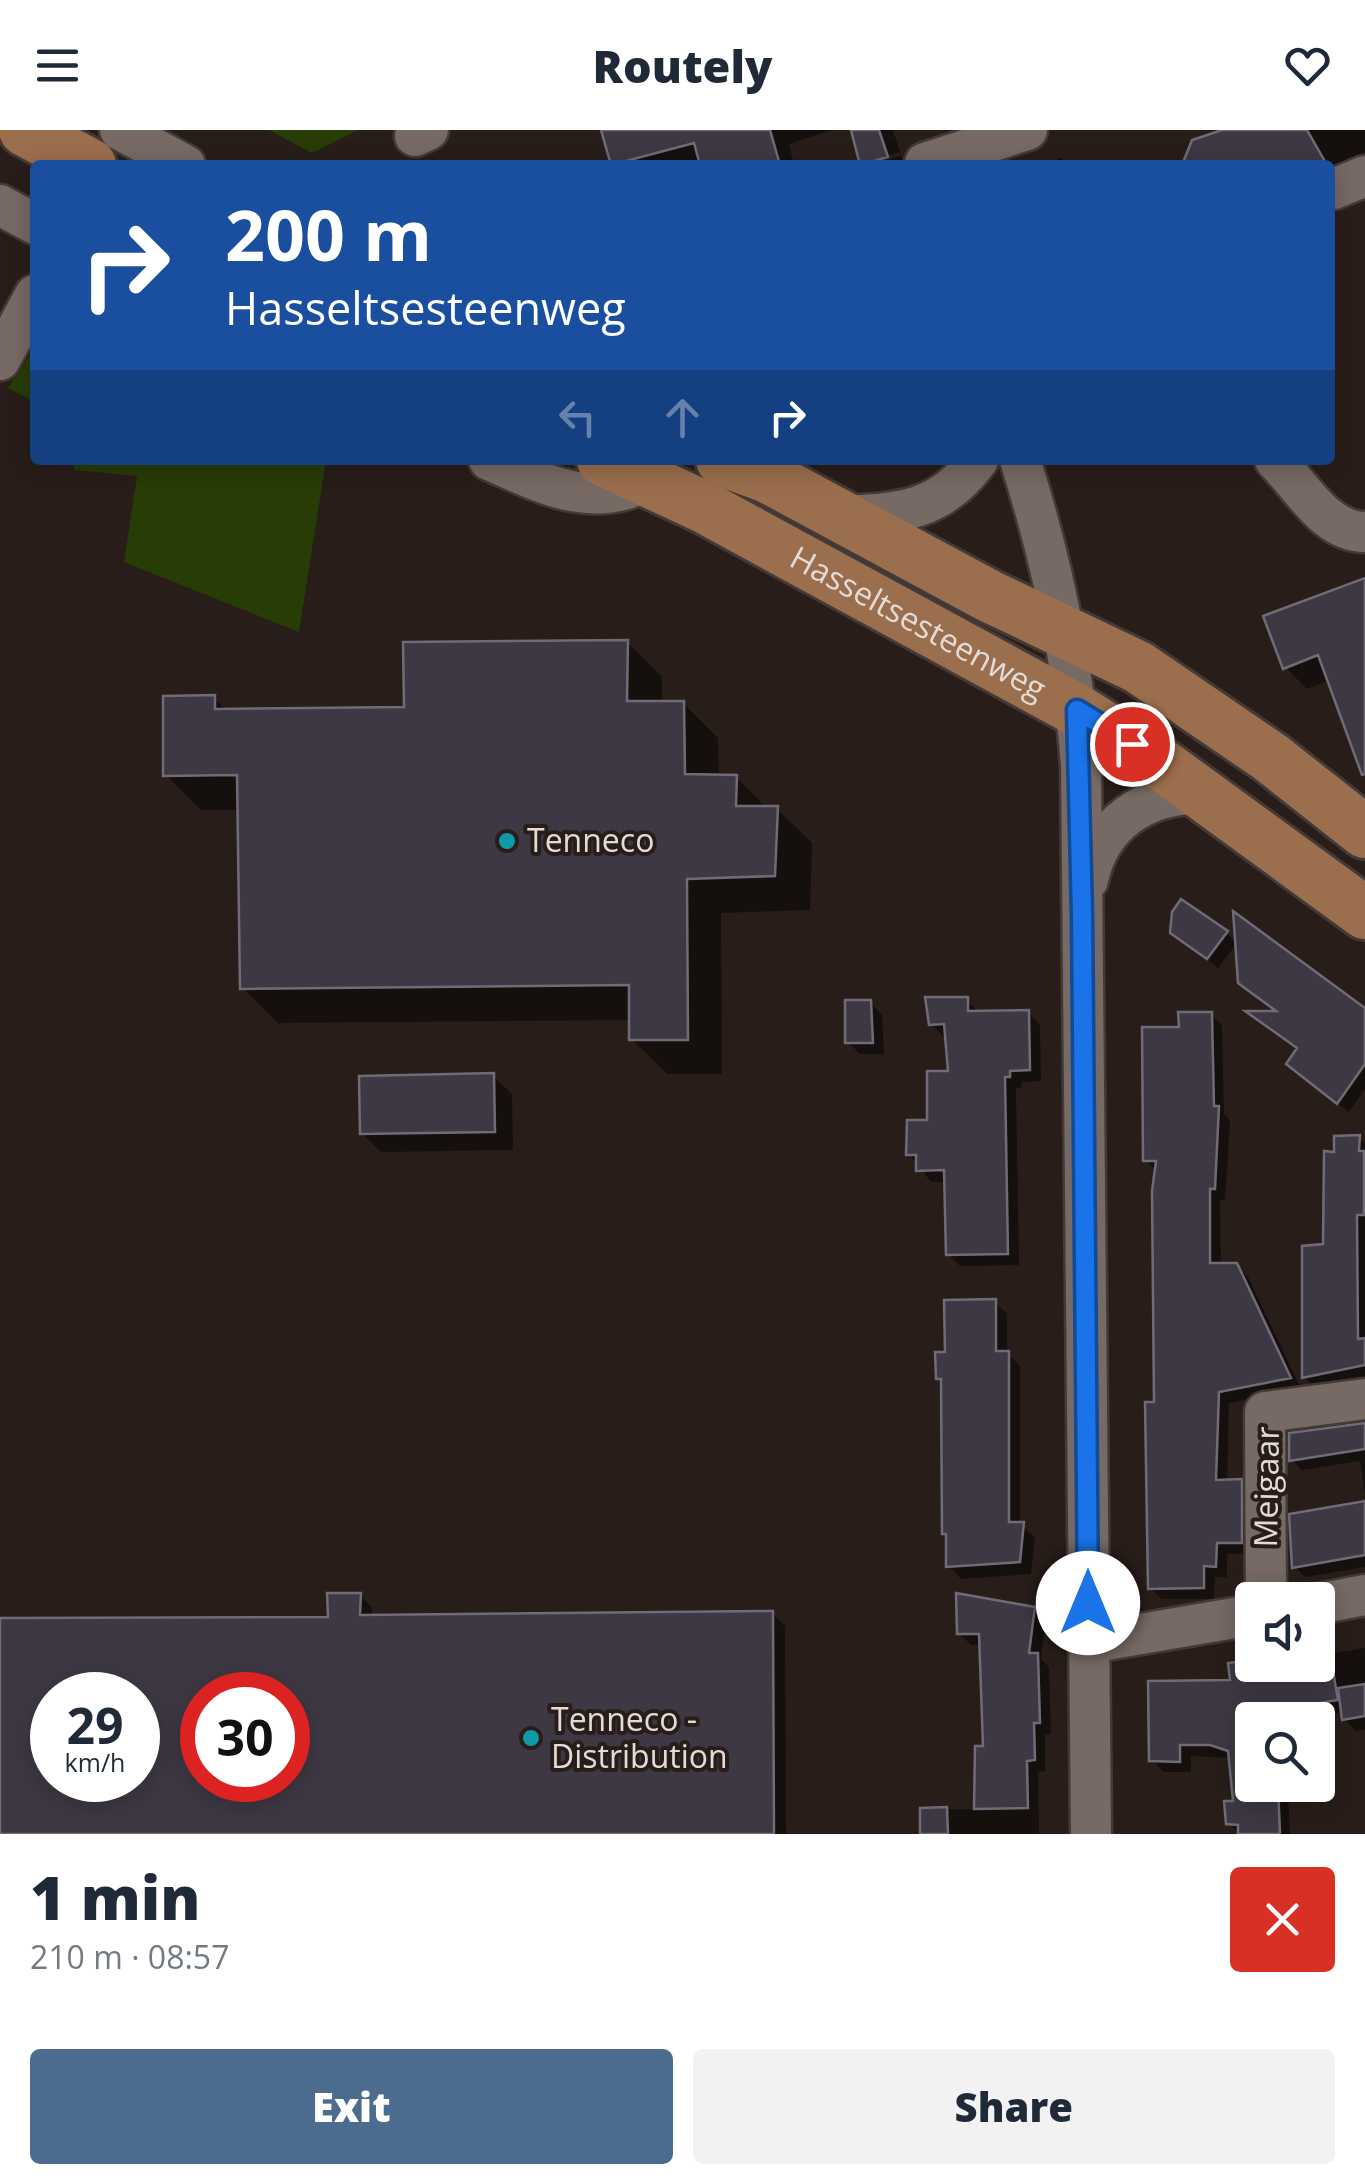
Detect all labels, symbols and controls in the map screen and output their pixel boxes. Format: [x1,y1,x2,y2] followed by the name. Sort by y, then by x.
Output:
[593,35,772,96] text: Routely
[30,38,85,93] icon: menu
[1280,38,1335,93] icon: heart
[225,186,432,282] text: 200 m
[60,200,190,330] icon: right
[225,277,626,338] text: Hasseltsesteenweg
[550,390,605,445] icon: left
[655,390,710,445] icon: ahead
[760,390,815,445] icon: right
[783,535,1054,709] street label: Hasseltsesteenweg
[1090,702,1175,787] pin
[1105,717,1160,772] icon: arrive
[527,818,654,861] place label: Tenneco
[496,830,518,852] marker: Tenneco
[1243,1426,1288,1548] street label: Meigaar
[1036,1551,1140,1655] position arrow
[1235,1582,1335,1802] map controls
[1235,1582,1335,1682] button: sound
[180,1672,310,1802] speed limit sign: 30
[66,1691,124,1759] text: 29
[551,1697,728,1777] place label: Tenneco - Distribution
[1235,1702,1335,1802] button: search
[520,1727,542,1749] marker: Tenneco - Distribution
[65,1745,125,1779] text: km/h
[30,1856,200,1938] text: 1 min
[1230,1867,1335,1972] button: close
[30,1935,229,1978] text: 210 m · 08:57
[30,2049,673,2164] button: Exit
[693,2049,1335,2164] button: Share

